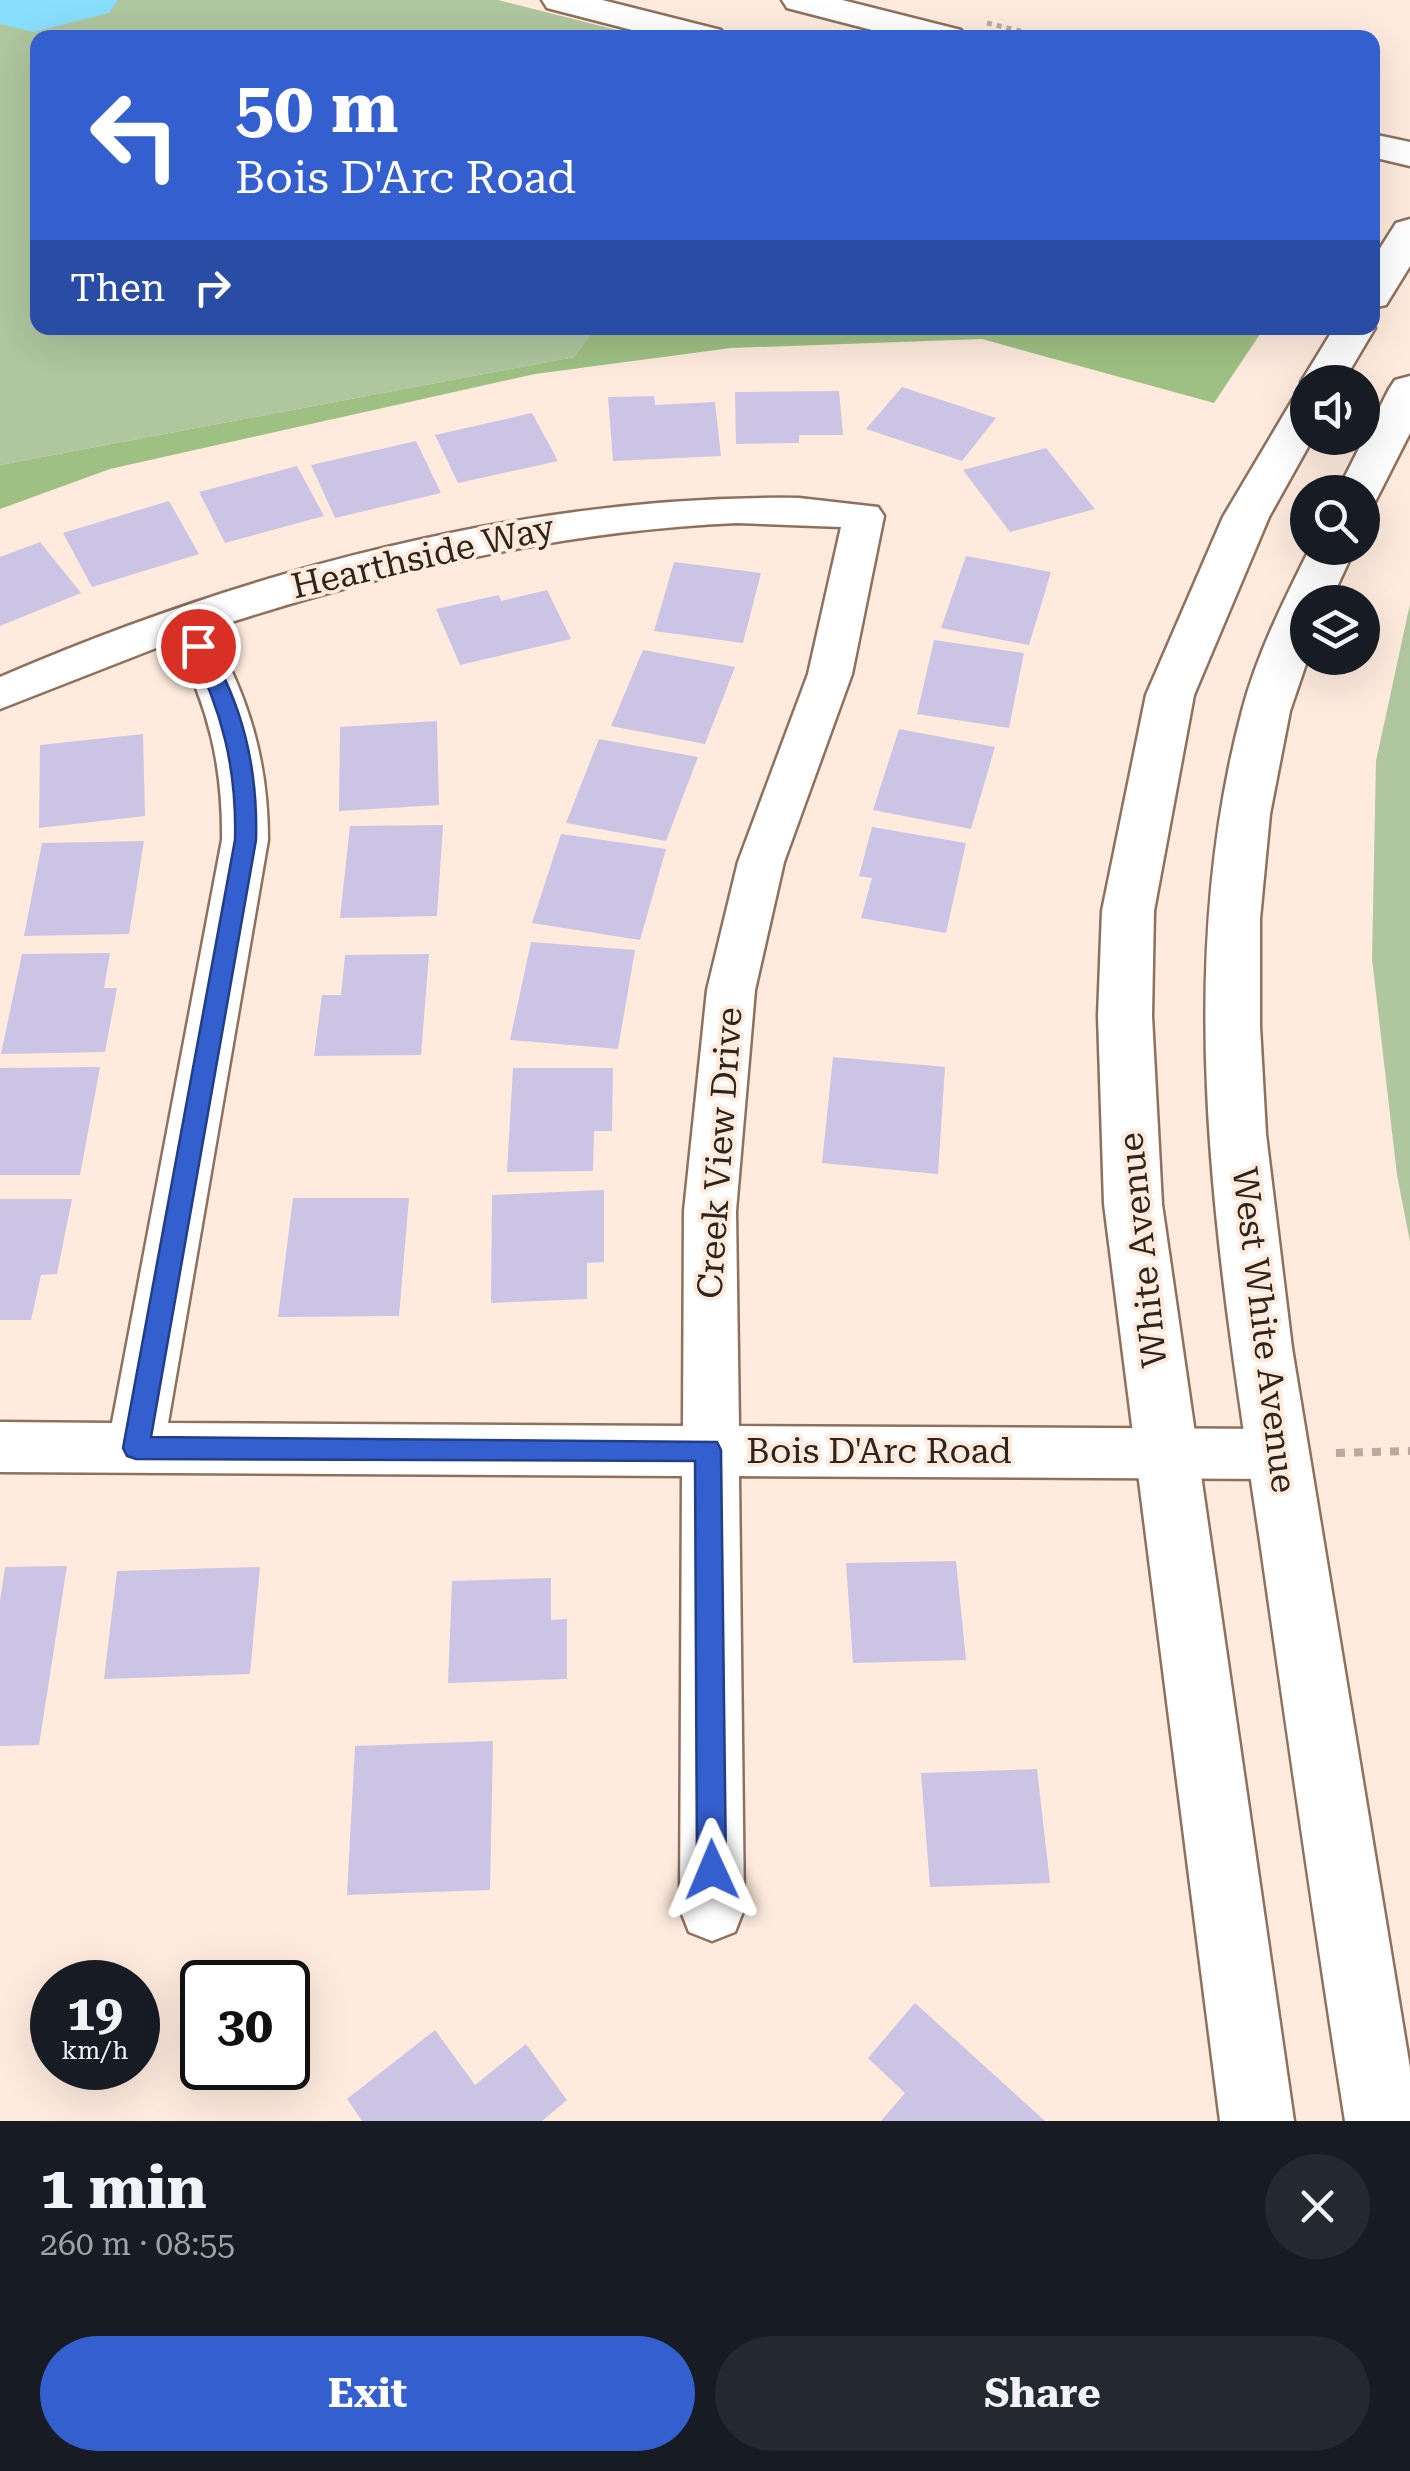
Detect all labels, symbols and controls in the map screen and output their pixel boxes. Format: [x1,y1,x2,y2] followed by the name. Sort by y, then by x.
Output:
[235,67,399,149] text: 50 m
[70,70,200,200] icon: left
[235,151,576,204] text: Bois D'Arc Road
[185,260,240,315] icon: right
[70,266,165,310] text: Then
[1290,365,1380,675] map controls
[1290,365,1380,455] button: sound
[1290,475,1380,565] button: search
[288,507,559,607] street label: Hearthside Way
[1290,585,1380,675] button: layers
[156,604,241,689] pin
[171,619,226,674] icon: arrive
[689,1006,751,1300] street label: Creek View Drive
[1110,1130,1176,1370] street label: White Avenue
[1224,1165,1304,1495] street label: West White Avenue
[746,1431,1012,1472] street label: Bois D'Arc Road
[660,1818,764,1922] position arrow
[180,1960,310,2090] speed limit sign: 30
[67,1984,123,2042] text: 19
[62,2036,128,2065] text: km/h
[40,2152,207,2223] text: 1 min
[1265,2154,1370,2259] button: close
[40,2225,235,2263] text: 260 m · 08:55
[40,2336,695,2451] button: Exit
[715,2336,1370,2451] button: Share

